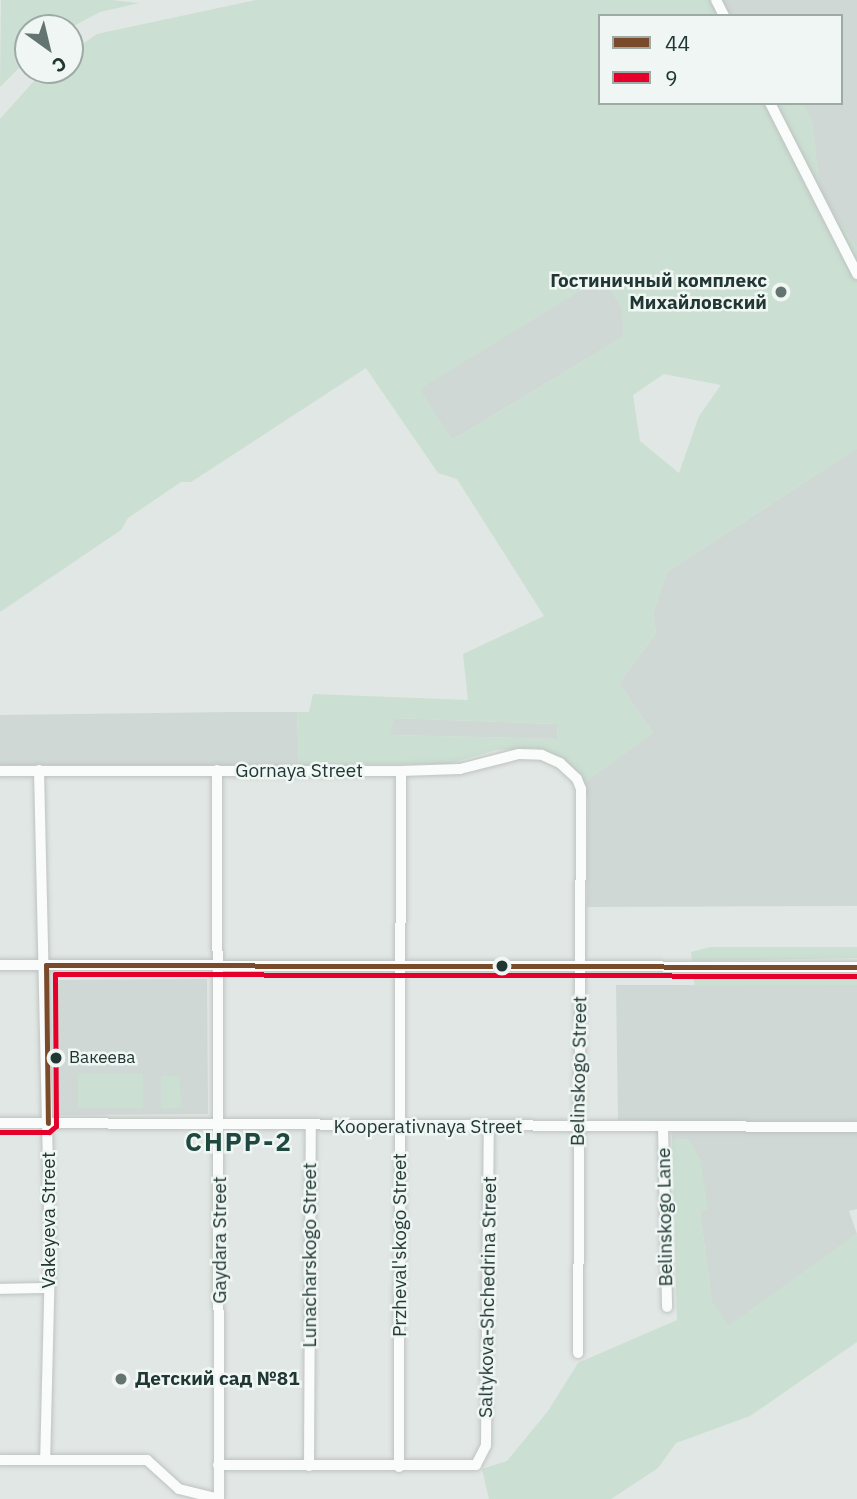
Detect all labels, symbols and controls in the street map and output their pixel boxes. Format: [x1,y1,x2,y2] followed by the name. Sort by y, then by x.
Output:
[14,14,84,84] north arrow
[598,14,843,105] legend
[665,29,690,57] text: 44
[48,51,71,78] text: С
[665,64,678,92] text: 9
[550,270,767,314] place label: Гостиничный комплекс Михайловский
[773,284,789,300] marker: Гостиничный комплекс Михайловский
[235,760,363,782] street label: Gornaya Street
[495,959,509,973] unlabelled marker
[566,996,592,1146] street label: Belinskogo Street
[69,1048,135,1068] place label: Вакеева
[49,1051,63,1065] marker: Вакеева
[334,1116,522,1138] street label: Kooperativnaya Street
[186,1126,292,1158] district label: CHPP-2
[652,1147,678,1287] street label: Belinskogo Lane
[38,1152,60,1288] street label: Vakeyeva Street
[389,1153,411,1337] street label: Przheval'skogo Street
[299,1162,321,1348] street label: Lunacharskogo Street
[209,1176,231,1304] street label: Gaydara Street
[474,1176,502,1418] street label: Saltykova-Shchedrina Street
[135,1368,300,1390] place label: Детский сад №81
[113,1371,129,1387] marker: Детский сад №81

